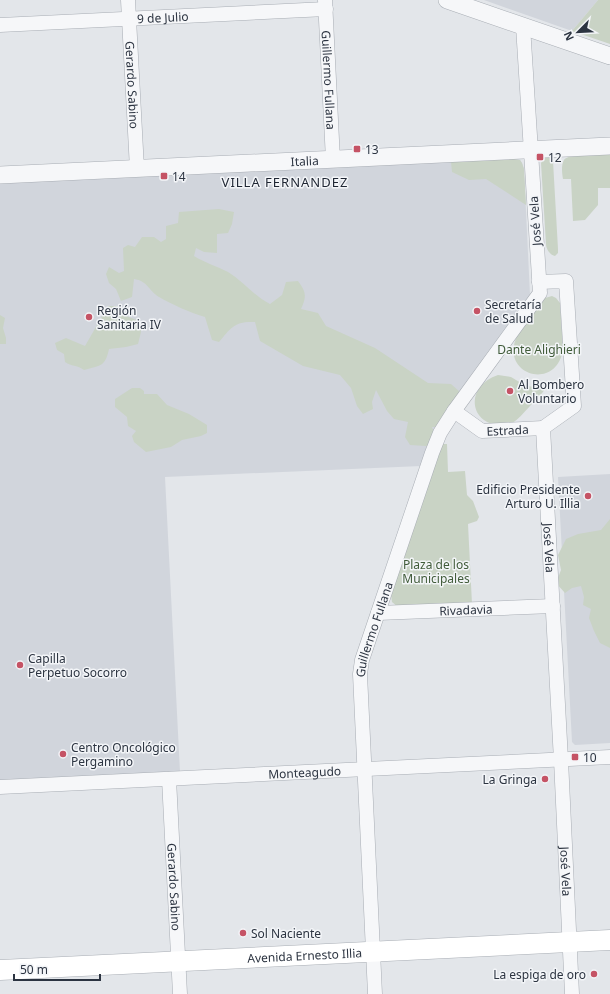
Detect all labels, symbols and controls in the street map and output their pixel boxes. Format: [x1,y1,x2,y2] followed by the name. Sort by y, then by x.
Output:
[137,7,189,27] street label: 9 de Julio
[558,12,598,52] north arrow
[560,29,577,43] text: N
[318,30,340,130] street label: Guillermo Fullana
[122,40,143,129] street label: Gerardo Sabino
[365,141,379,158] place label: 13
[352,144,362,154] marker: 13
[548,149,562,166] place label: 12
[290,151,319,170] street label: Italia
[535,152,545,162] marker: 12
[172,168,186,185] place label: 14
[159,171,169,181] marker: 14
[222,173,348,191] district label: VILLA FERNANDEZ
[525,196,545,247] street label: José Vela
[485,296,541,327] place label: Secretaría de Salud
[97,302,162,333] place label: Región Sanitaria IV
[472,306,482,316] marker: Secretaría de Salud
[84,312,94,322] marker: Región Sanitaria IV
[497,341,581,358] park label: Dante Alighieri
[518,376,584,407] place label: Al Bombero Voluntario
[505,386,515,396] marker: Al Bombero Voluntario
[486,420,529,439] street label: Estrada
[476,481,580,512] place label: Edificio Presidente Arturo U. Illia
[583,491,593,501] marker: Edificio Presidente Arturo U. Illia
[540,522,559,573] street label: José Vela
[402,556,470,587] park label: Plaza de los Municipales
[351,579,396,678] street label: Guillermo Fullana
[439,600,493,619] street label: Rivadavia
[28,650,127,681] place label: Capilla Perpetuo Socorro
[15,660,25,670] marker: Capilla Perpetuo Socorro
[71,739,176,770] place label: Centro Oncológico Pergamino
[58,749,68,759] marker: Centro Oncológico Pergamino
[583,749,597,766] place label: 10
[570,752,580,762] marker: 10
[268,762,341,782] street label: Monteagudo
[483,771,537,788] place label: La Gringa
[540,774,550,784] marker: La Gringa
[164,842,185,931] street label: Gerardo Sabino
[557,845,576,897] street label: José Vela
[251,925,321,942] place label: Sol Naciente
[238,928,248,938] marker: Sol Naciente
[247,944,362,966] street label: Avenida Ernesto Illia
[14,956,100,982] scale bar
[20,961,48,978] text: 50 m
[493,966,586,983] place label: La espiga de oro
[589,969,599,979] marker: La espiga de oro

